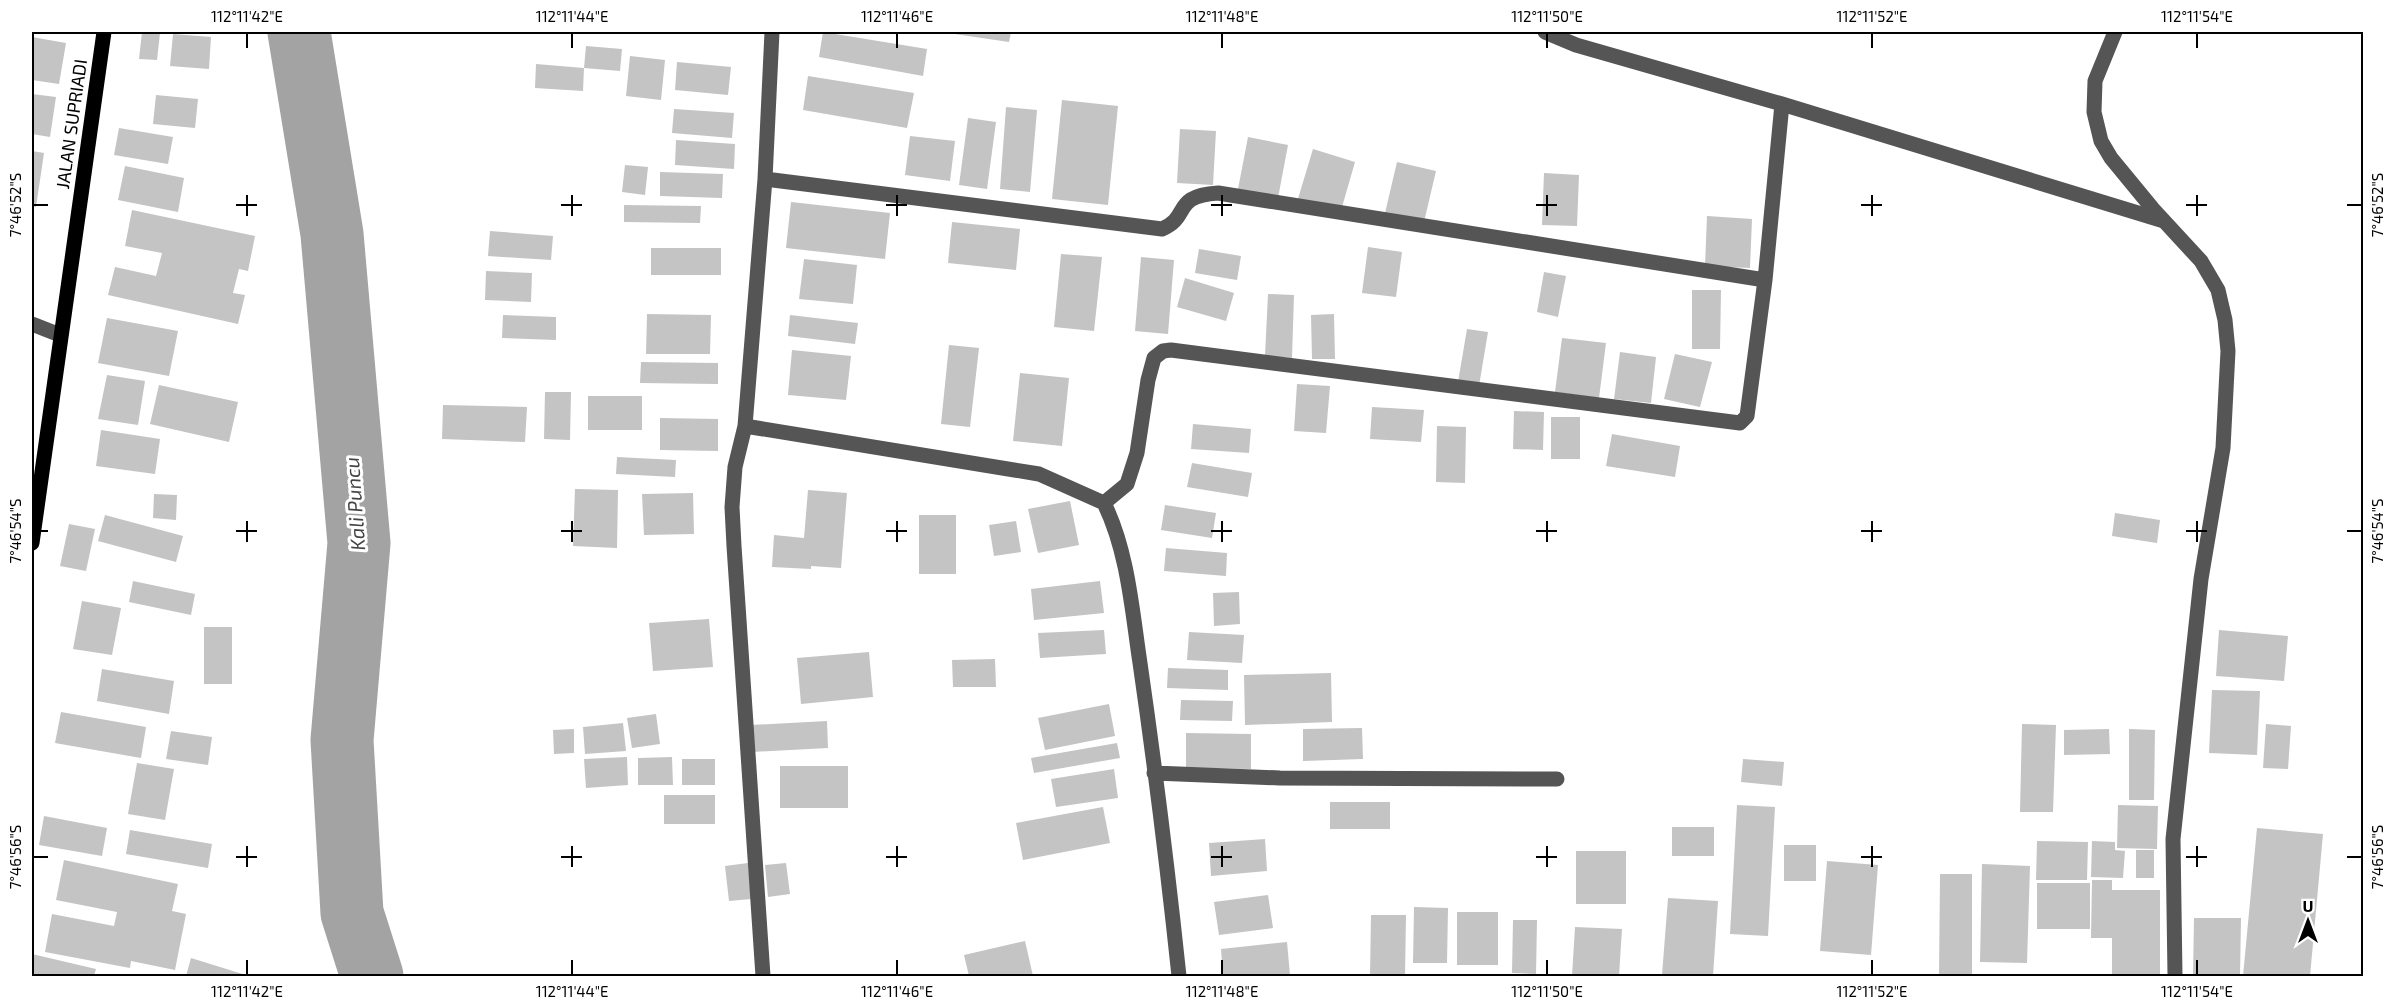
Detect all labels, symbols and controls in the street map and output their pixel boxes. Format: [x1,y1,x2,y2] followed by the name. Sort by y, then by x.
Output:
[211,7,283,25] text: 112°11'42"E
[536,7,608,25] text: 112°11'44"E
[861,7,933,25] text: 112°11'46"E
[1186,7,1258,25] text: 112°11'48"E
[1511,7,1583,25] text: 112°11'50"E
[1836,7,1908,25] text: 112°11'52"E
[2161,7,2233,25] text: 112°11'54"E
[51,58,91,190] street label: JALAN SUPRIADI
[6,173,24,237] text: 7°46'52"S
[2368,173,2386,237] text: 7°46'52"S
[339,456,369,552] water label: Kali Puncu
[6,499,24,563] text: 7°46'54"S
[2368,499,2386,563] text: 7°46'54"S
[6,825,24,889] text: 7°46'56"S
[2368,825,2386,889] text: 7°46'56"S
[2278,891,2338,951] north arrow
[2303,896,2313,915] text: U
[211,982,283,1000] text: 112°11'42"E
[536,982,608,1000] text: 112°11'44"E
[861,982,933,1000] text: 112°11'46"E
[1186,982,1258,1000] text: 112°11'48"E
[1511,982,1583,1000] text: 112°11'50"E
[1836,982,1908,1000] text: 112°11'52"E
[2161,982,2233,1000] text: 112°11'54"E

